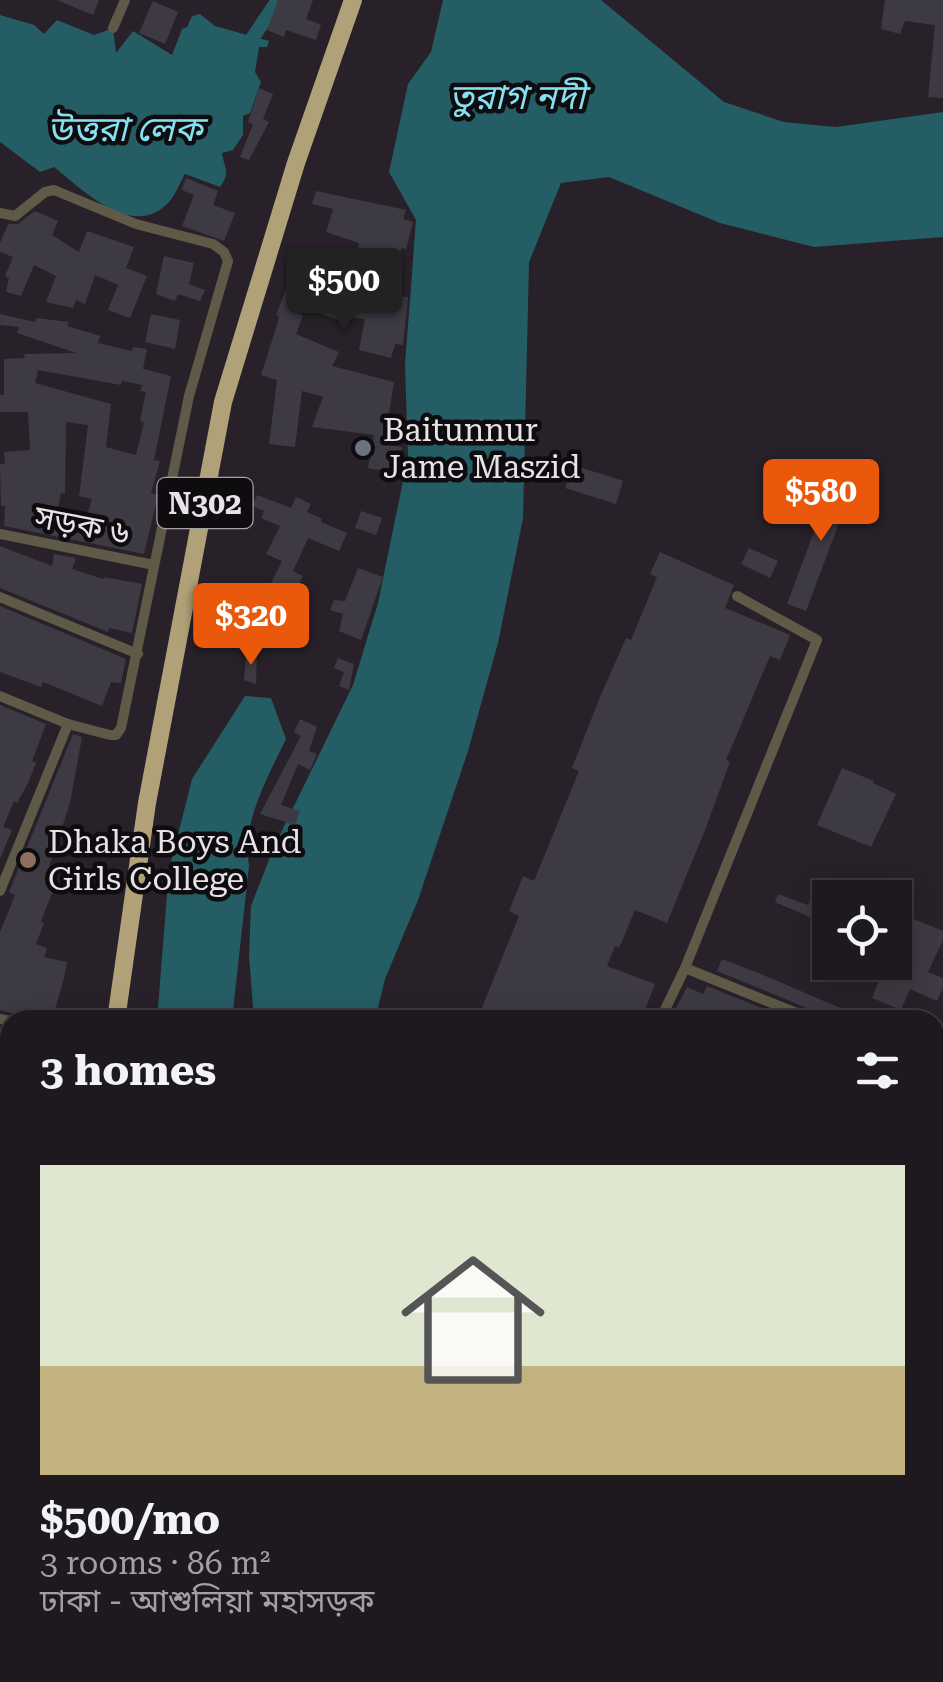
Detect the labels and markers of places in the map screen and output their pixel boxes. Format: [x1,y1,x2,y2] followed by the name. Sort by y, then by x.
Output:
[285,248,403,333] pin: $500
[383,411,581,486] place label: Baitunnur Jame Maszid
[352,437,374,459] marker: Baitunnur Jame Maszid
[762,459,880,544] pin: $580
[192,583,310,668] pin: $320
[48,823,301,898] place label: Dhaka Boys And Girls College
[17,849,39,871] marker: Dhaka Boys And Girls College

